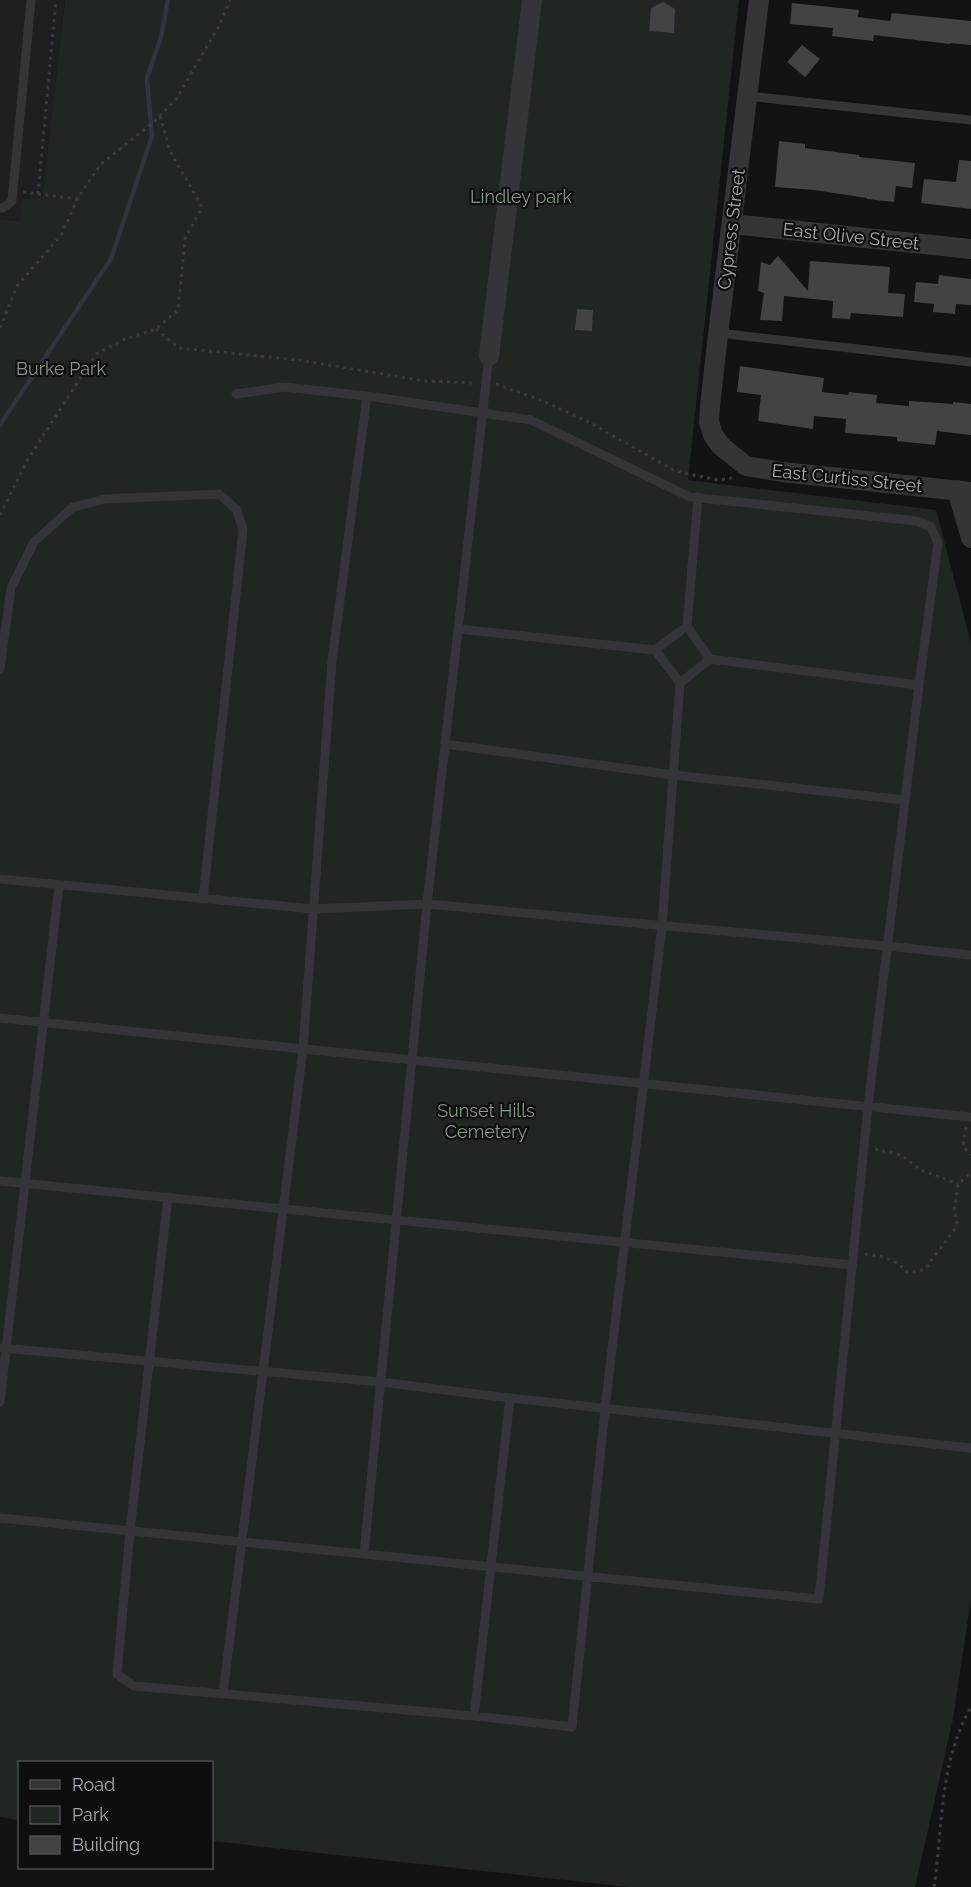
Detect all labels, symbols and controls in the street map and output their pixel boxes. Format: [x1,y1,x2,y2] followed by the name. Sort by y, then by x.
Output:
[713,167,749,291] street label: Cypress Street
[470,186,572,207] park label: Lindley park
[782,218,920,254] street label: East Olive Street
[16,358,106,379] park label: Burke Park
[771,460,923,496] street label: East Curtiss Street
[437,1100,535,1142] park label: Sunset Hills Cemetery
[18,1761,213,1869] legend
[72,1774,115,1795] text: Road
[72,1804,109,1825] text: Park
[72,1834,140,1855] text: Building

